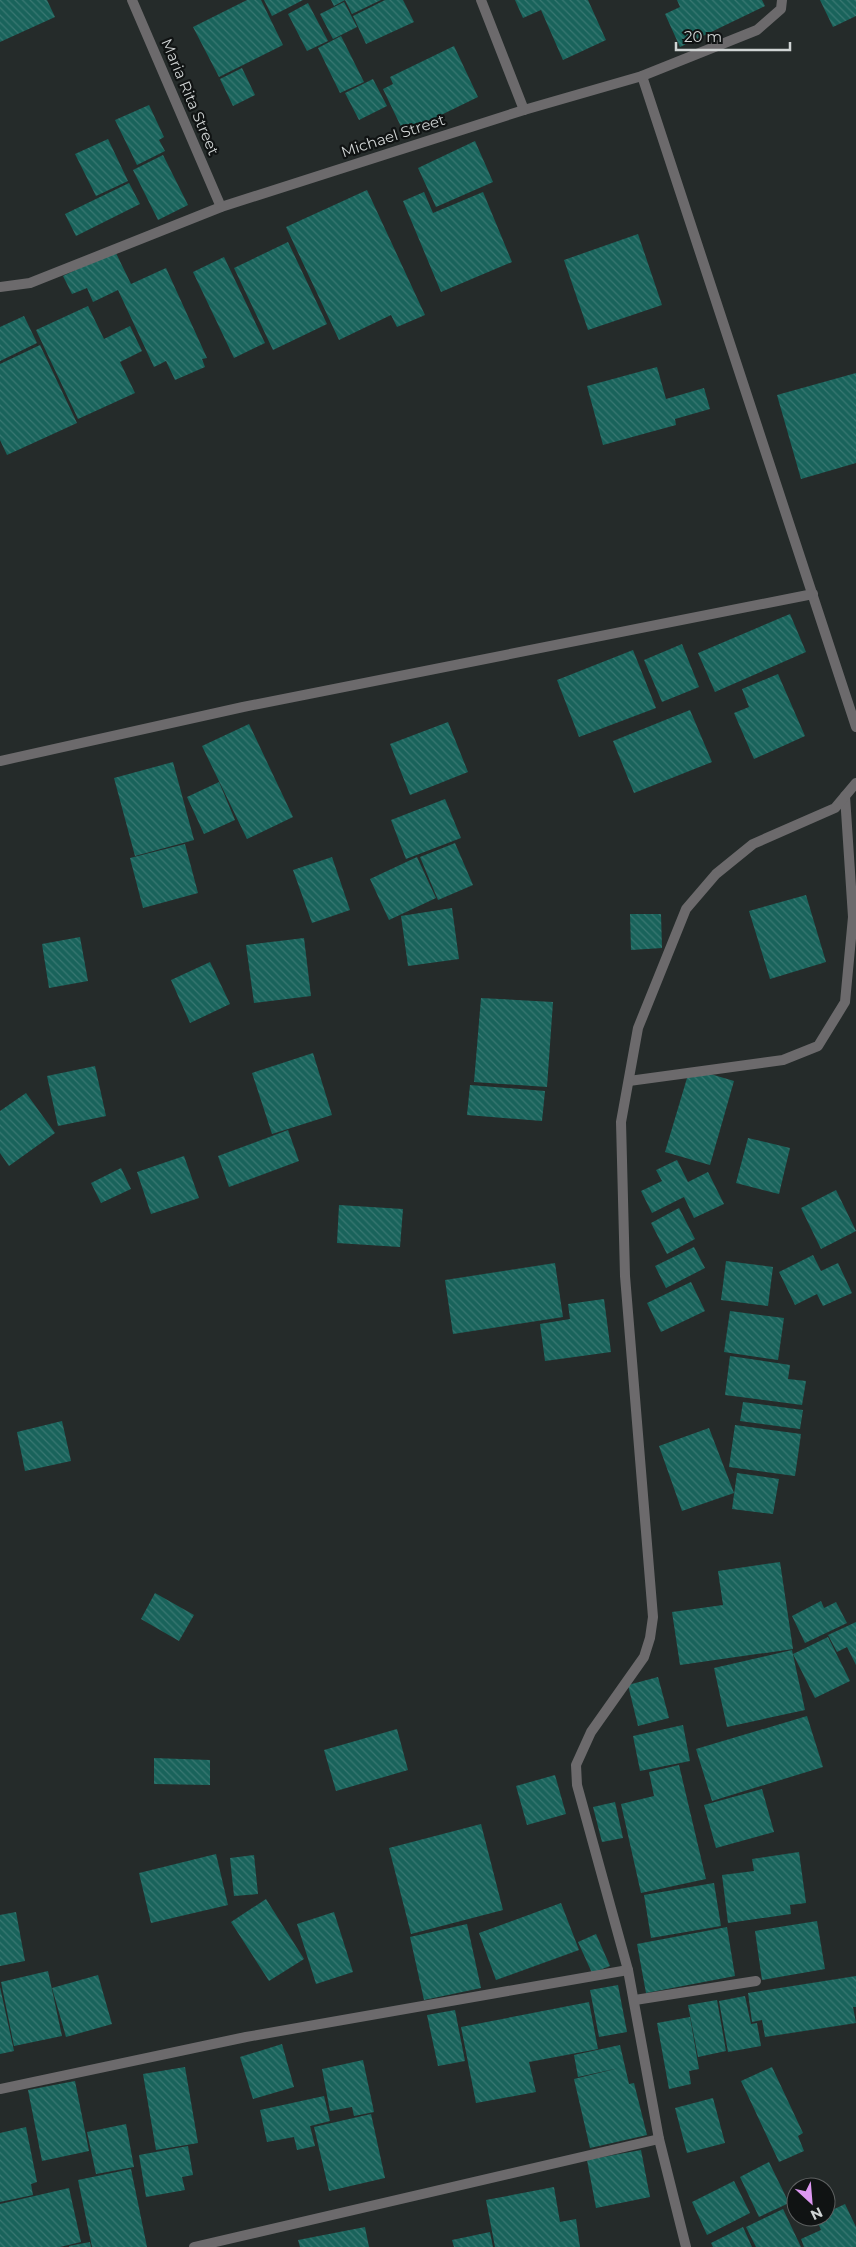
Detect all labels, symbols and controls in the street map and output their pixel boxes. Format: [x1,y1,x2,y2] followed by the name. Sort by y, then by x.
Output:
[676,20,790,52] scale bar
[684,27,722,46] text: 20 m
[157,36,224,158] street label: Maria Rita Street
[339,110,447,161] street label: Michael Street
[786,2177,836,2227] north arrow
[808,2203,826,2224] text: N

